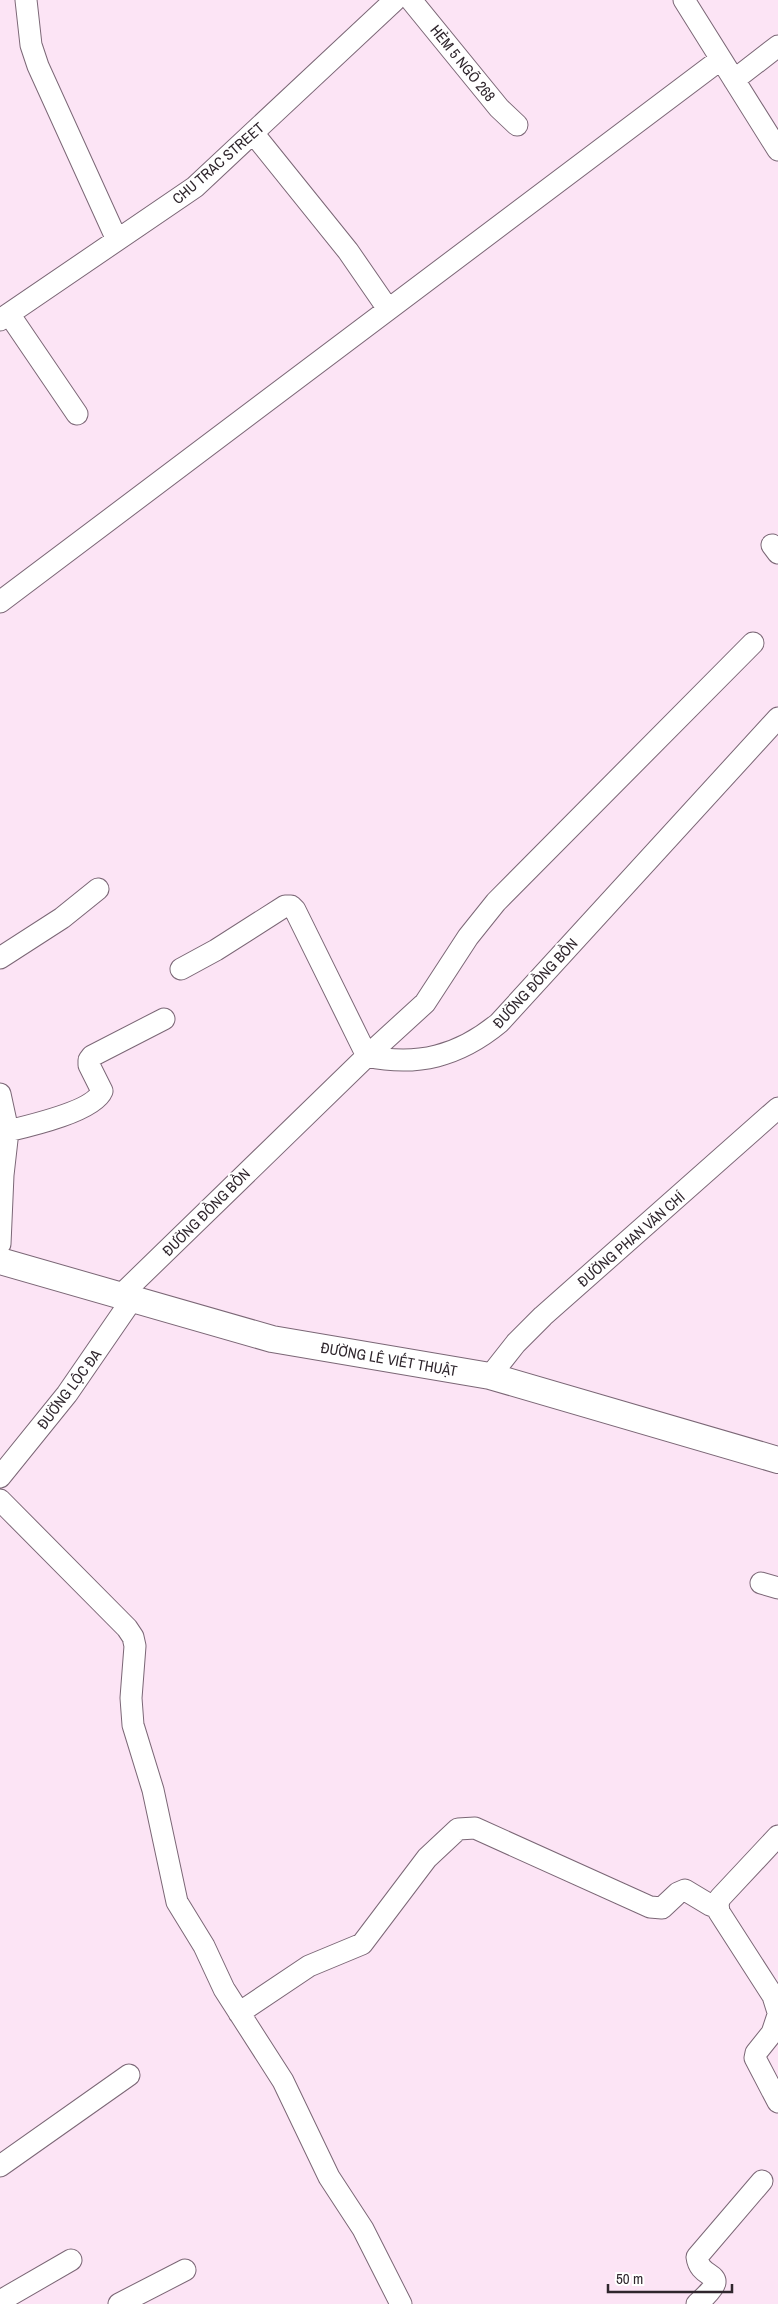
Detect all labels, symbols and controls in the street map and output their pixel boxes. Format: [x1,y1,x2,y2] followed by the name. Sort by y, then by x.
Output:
[426,20,501,106] street label: HẺM 5 NGÕ 268
[168,117,269,209] street label: CHU TRAC STREET
[488,933,582,1033] street label: ĐƯỜNG ĐỒNG BỒN
[157,1163,255,1261] street label: ĐƯỜNG ĐỒNG BỒN
[573,1186,690,1291] street label: ĐƯỜNG PHAN VĂN CHÍ
[319,1337,459,1381] street label: ĐƯỜNG LÊ VIẾT THUẬT
[32,1344,106,1433] street label: ĐƯỜNG LỘC ĐA
[608,2262,732,2294] scale bar
[616,2268,643,2289] text: 50 m

